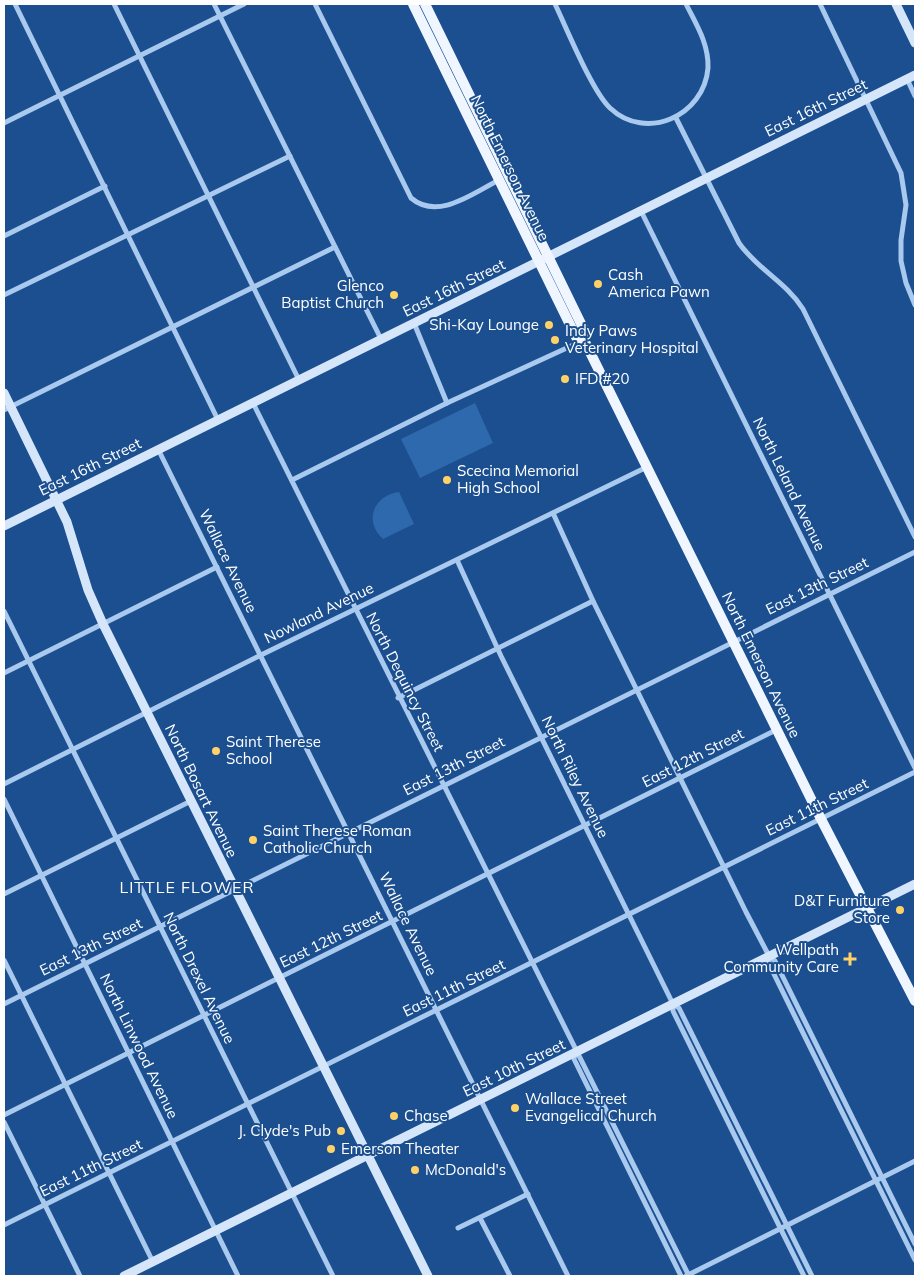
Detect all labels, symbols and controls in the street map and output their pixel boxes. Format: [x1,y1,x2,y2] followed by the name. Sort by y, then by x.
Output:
[761,75,870,141] street label: East 16th Street
[467,92,554,244] street label: North Emerson Avenue
[399,255,508,321] street label: East 16th Street
[608,265,710,301] place label: Cash America Pawn
[281,276,384,312] place label: Glenco Baptist Church
[592,278,604,290] marker: Cash America Pawn
[388,289,400,301] marker: Glenco Baptist Church
[429,315,539,334] place label: Shi-Kay Lounge
[543,319,555,331] marker: Shi-Kay Lounge
[565,321,699,357] place label: Indy Paws Veterinary Hospital
[549,334,561,346] marker: Indy Paws Veterinary Hospital
[575,369,629,388] place label: IFD #20
[559,373,571,385] marker: IFD #20
[749,414,830,554] street label: North Leland Avenue
[35,434,144,500] street label: East 16th Street
[457,461,579,497] place label: Scecina Memorial High School
[441,474,453,486] marker: Scecina Memorial High School
[195,506,262,616] street label: Wallace Avenue
[762,553,871,619] street label: East 13th Street
[261,578,377,647] street label: Nowland Avenue
[718,589,805,741] street label: North Emerson Avenue
[362,609,449,755] street label: North Dequincy Street
[538,713,613,841] street label: North Riley Avenue
[161,721,242,861] street label: North Bosart Avenue
[639,724,747,791] street label: East 12th Street
[226,732,321,768] place label: Saint Therese School
[400,732,508,799] street label: East 13th Street
[210,745,222,757] marker: Saint Therese School
[762,774,871,840] street label: East 11th Street
[263,821,412,857] place label: Saint Therese Roman Catholic Church
[247,834,259,846] marker: Saint Therese Roman Catholic Church
[375,869,442,979] street label: Wallace Avenue
[119,877,255,897] district label: LITTLE FLOWER
[794,891,890,927] place label: D&T Furniture Store
[894,904,906,916] marker: D&T Furniture Store
[276,906,385,972] street label: East 12th Street
[159,909,240,1047] street label: North Drexel Avenue
[36,914,145,980] street label: East 13th Street
[724,940,839,976] place label: Wellpath Community Care
[843,952,857,966] marker: Wellpath Community Care
[399,955,508,1021] street label: East 11th Street
[96,970,183,1122] street label: North Linwood Avenue
[459,1035,568,1101] street label: East 10th Street
[525,1089,657,1125] place label: Wallace Street Evangelical Church
[509,1102,521,1114] marker: Wallace Street Evangelical Church
[404,1106,448,1125] place label: Chase
[388,1110,400,1122] marker: Chase
[238,1121,331,1140] place label: J. Clyde's Pub
[335,1125,347,1137] marker: J. Clyde's Pub
[36,1135,145,1201] street label: East 11th Street
[341,1139,460,1158] place label: Emerson Theater
[325,1143,337,1155] marker: Emerson Theater
[425,1160,506,1179] place label: McDonald's
[409,1164,421,1176] marker: McDonald's

